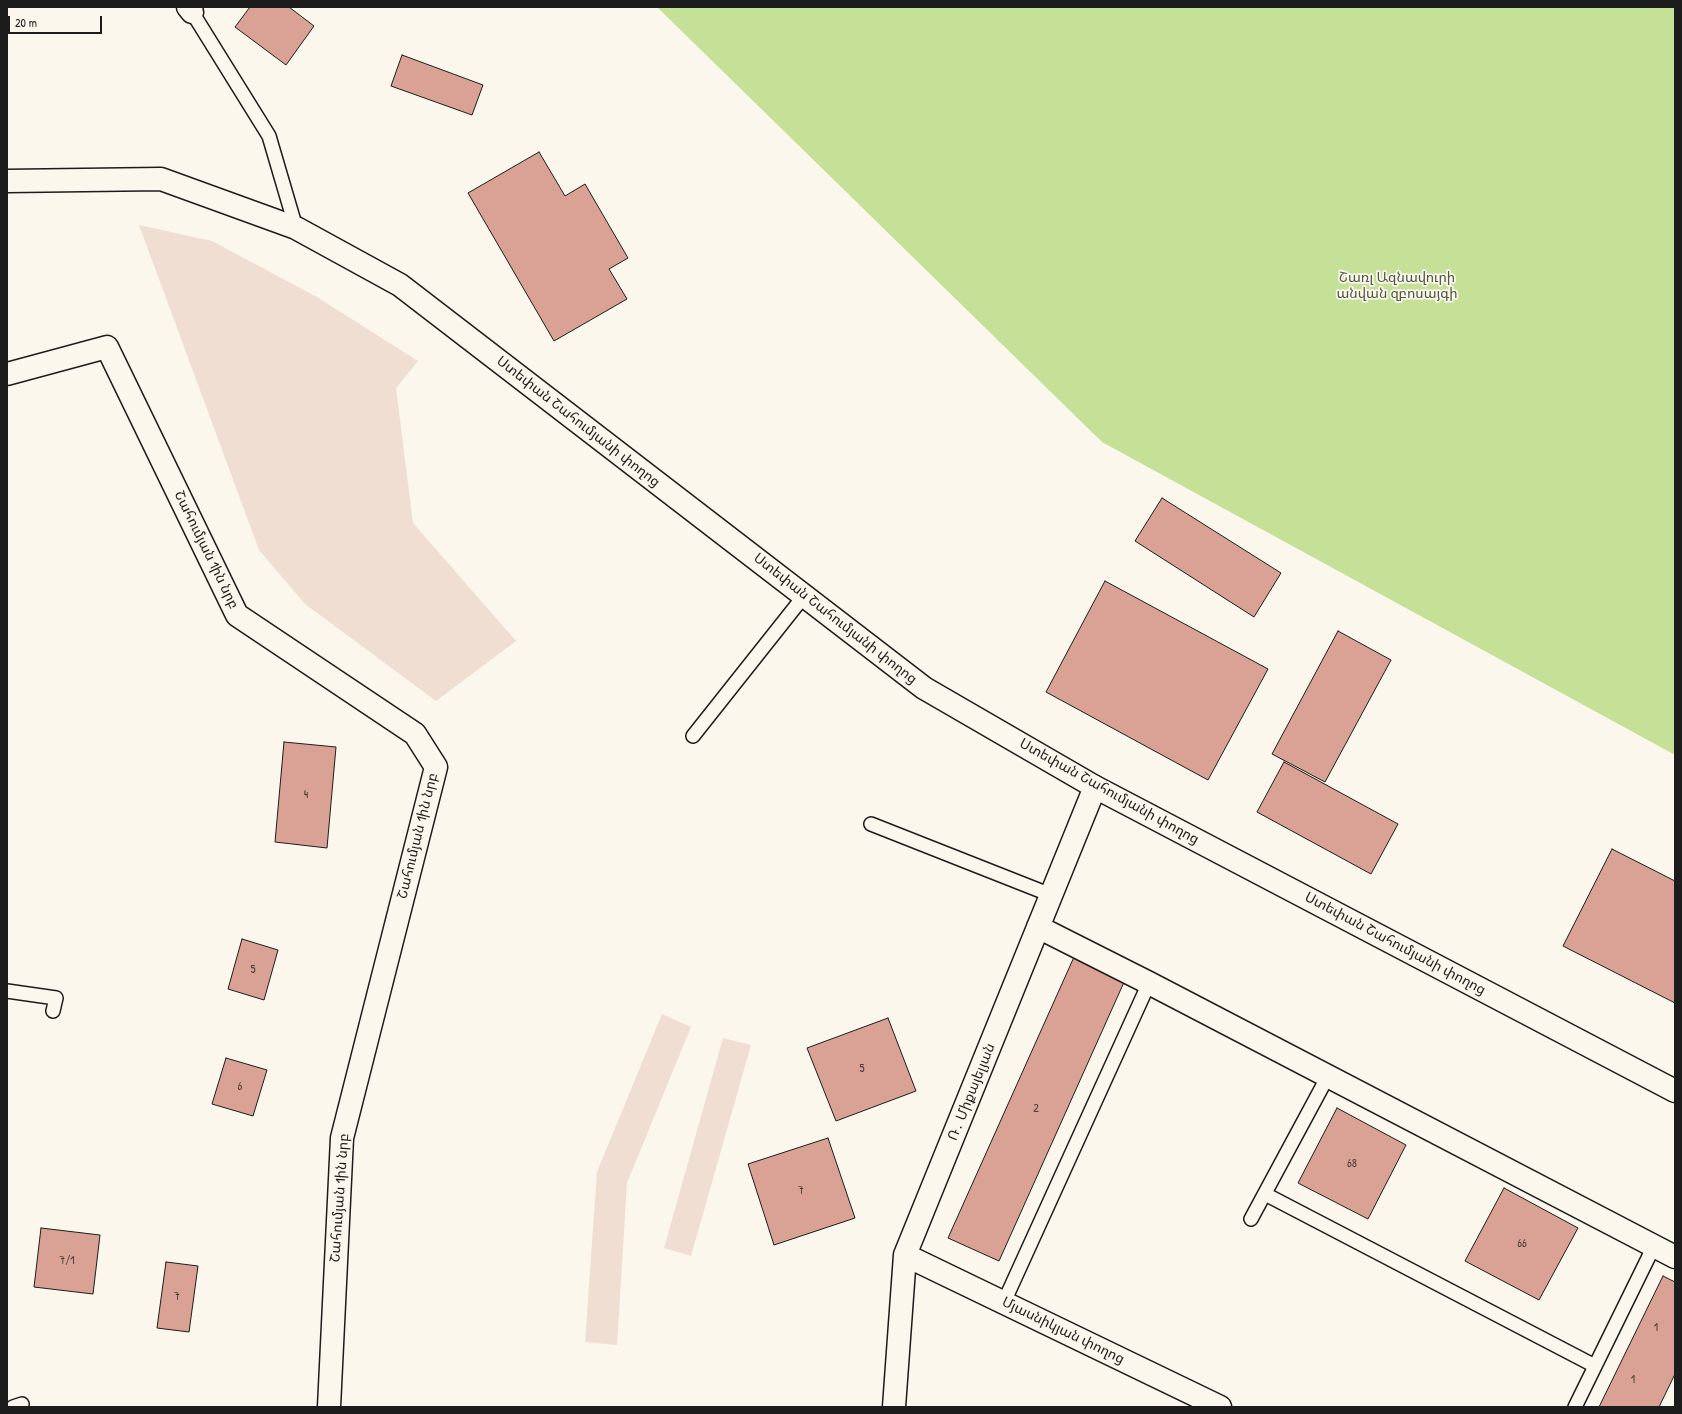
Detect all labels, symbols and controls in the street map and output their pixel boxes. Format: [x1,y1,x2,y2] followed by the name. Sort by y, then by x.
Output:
[10,8,104,34] scale bar
[15,14,37,31] text: 20 m
[1336,270,1458,302] park label: Շառլ Ազնավուրի անվան զբոսայգի
[493,353,663,491] street label: Ստեփան Շահումյանի փողոց
[170,488,242,612] street label: Շահումյան 1ին նրբ
[750,550,920,688] street label: Ստեփան Շահումյանի փողոց
[1016,735,1202,849] street label: Ստեփան Շահումյանի փողոց
[394,771,442,901] street label: Շահումյան 1ին նրբ
[304,788,308,802] house number: 4
[1302,889,1488,999] street label: Ստեփան Շահումյանի փողոց
[250,963,256,977] house number: 5
[945,1041,999,1143] street label: Ռ․ Միքայելյան
[859,1062,865,1076] house number: 5
[238,1080,242,1094] house number: 6
[1033,1102,1039,1116] house number: 2
[327,1133,353,1263] street label: Շահումյան 1ին նրբ
[1347,1157,1357,1171] house number: 68
[798,1184,804,1198] house number: 7
[1517,1237,1527,1251] house number: 66
[59,1254,75,1268] house number: 7/1
[174,1290,180,1304] house number: 7
[999,1294,1127,1368] street label: Մյասնիկյան փողոց
[1654,1321,1658,1335] house number: 1
[1631,1373,1635,1387] house number: 1

